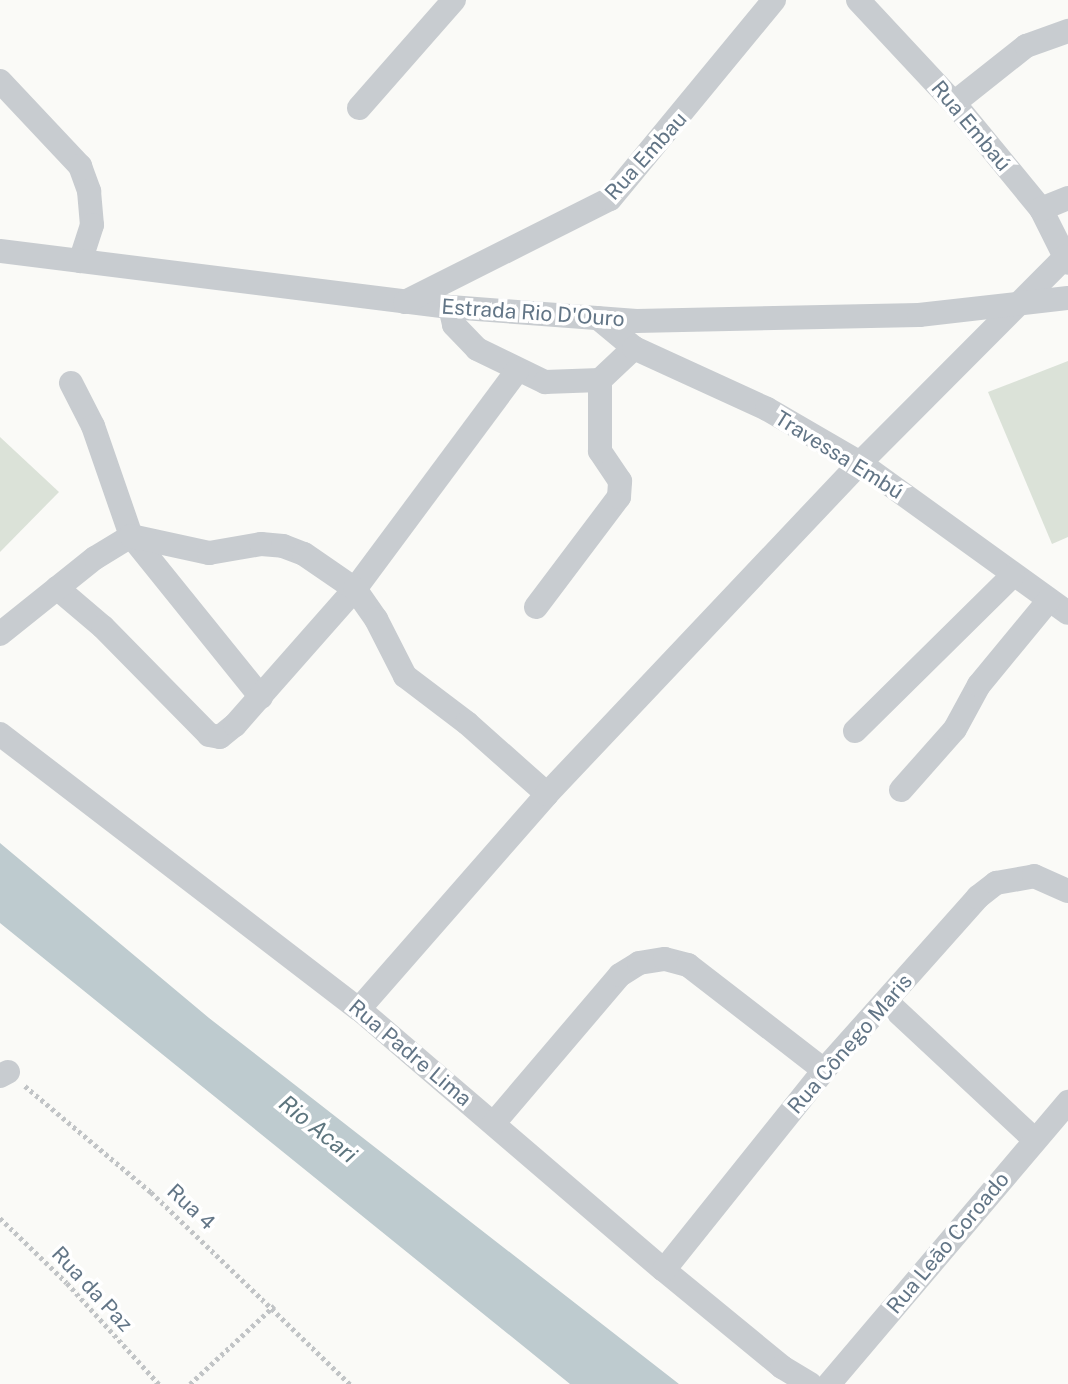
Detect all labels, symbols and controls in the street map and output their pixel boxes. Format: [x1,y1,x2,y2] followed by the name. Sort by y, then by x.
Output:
[926,76,1016,176] street label: Rua Embaú
[600,107,692,205] street label: Rua Embau
[440,294,626,332] street label: Estrada Rio D'Ouro
[770,405,908,505] street label: Travessa Embú
[782,969,918,1119] street label: Rua Cônego Maris
[343,994,477,1112] street label: Rua Padre Lima
[273,1089,363,1169] water label: Rio Acari
[881,1167,1015,1319] street label: Rua Leão Coroado
[162,1179,220,1235] street label: Rua 4
[46,1241,138,1337] street label: Rua da Paz

